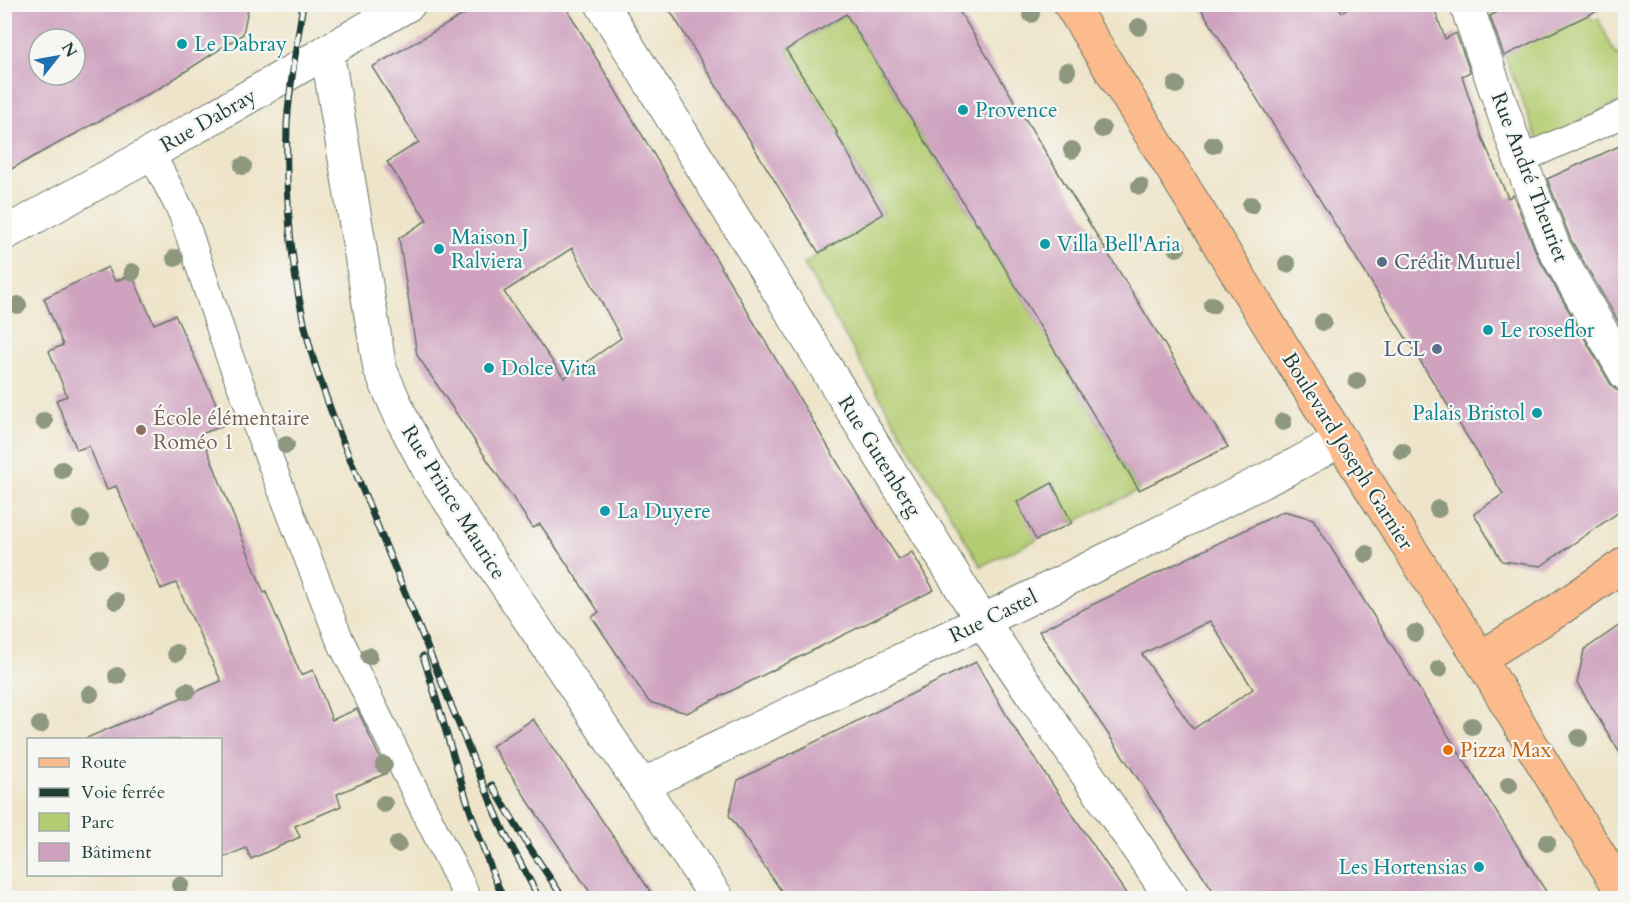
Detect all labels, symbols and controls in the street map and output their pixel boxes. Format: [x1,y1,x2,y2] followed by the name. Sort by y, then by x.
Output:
[27,27,87,87] north arrow
[194,30,287,59] place label: Le Dabray
[175,37,189,51] marker: Le Dabray
[56,38,82,62] text: N
[155,81,262,160] street label: Rue Dabray
[1484,88,1575,267] street label: Rue André Theuriet
[975,96,1058,125] place label: Provence
[956,103,970,117] marker: Provence
[451,223,529,276] place label: Maison J Ralviera
[1057,230,1181,259] place label: Villa Bell'Aria
[1038,237,1052,251] marker: Villa Bell'Aria
[432,242,446,256] marker: Maison J Ralviera
[1394,248,1521,277] place label: Crédit Mutuel
[1375,255,1389,269] marker: Crédit Mutuel
[1500,316,1595,345] place label: Le roseflor
[1481,323,1495,337] marker: Le roseflor
[1384,335,1425,364] place label: LCL
[1430,342,1444,356] marker: LCL
[1275,347,1420,556] street label: Boulevard Joseph Garnier
[501,354,597,383] place label: Dolce Vita
[482,361,496,375] marker: Dolce Vita
[831,390,928,523] street label: Rue Gutenberg
[1412,399,1525,428] place label: Palais Bristol
[153,404,310,457] place label: École élémentaire Roméo 1
[1530,406,1544,420] marker: Palais Bristol
[394,420,513,585] street label: Rue Prince Maurice
[134,423,148,437] marker: École élémentaire Roméo 1
[617,497,711,526] place label: La Duyere
[598,504,612,518] marker: La Duyere
[944,583,1042,650] street label: Rue Castel
[1460,736,1552,765] place label: Pizza Max
[27,738,222,876] legend
[1441,743,1455,757] marker: Pizza Max
[81,750,127,775] text: Route
[81,780,165,805] text: Voie ferrée
[81,810,114,835] text: Parc
[81,840,151,865] text: Bâtiment
[1338,853,1467,882] place label: Les Hortensias
[1472,860,1486,874] marker: Les Hortensias

